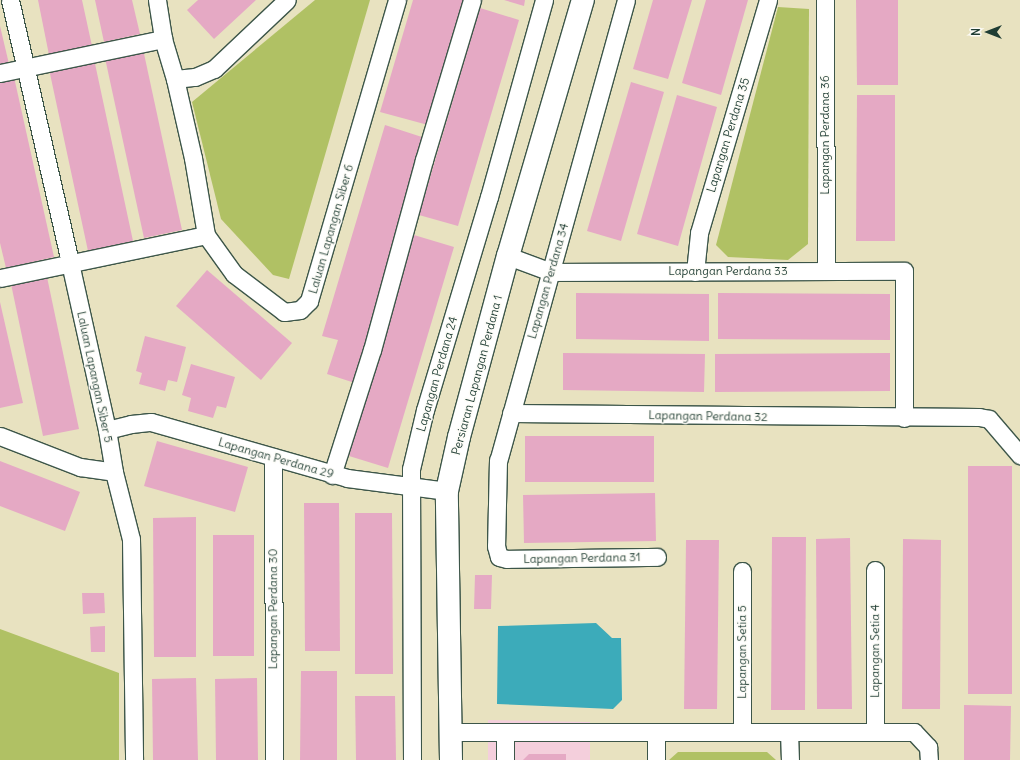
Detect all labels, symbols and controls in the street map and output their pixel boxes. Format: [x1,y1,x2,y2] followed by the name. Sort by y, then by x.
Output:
[968,12,1008,52] north arrow
[969,28,983,36] text: N
[818,75,832,195] street label: Lapangan Perdana 36
[704,76,752,194] street label: Lapangan Perdana 35
[306,163,356,295] street label: Laluan Lapangan Siber 6
[525,222,571,340] street label: Lapangan Perdana 34
[668,264,788,278] street label: Lapangan Perdana 33
[449,293,505,457] street label: Persiaran Lapangan Perdana 1
[74,310,116,444] street label: Laluan Lapangan Siber 5
[414,315,460,433] street label: Lapangan Perdana 24
[648,408,768,424] street label: Lapangan Perdana 32
[217,435,335,481] street label: Lapangan Perdana 29
[266,549,280,669] street label: Lapangan Perdana 30
[523,550,641,566] street label: Lapangan Perdana 31
[868,604,882,698] street label: Lapangan Setia 4
[735,605,749,699] street label: Lapangan Setia 5

